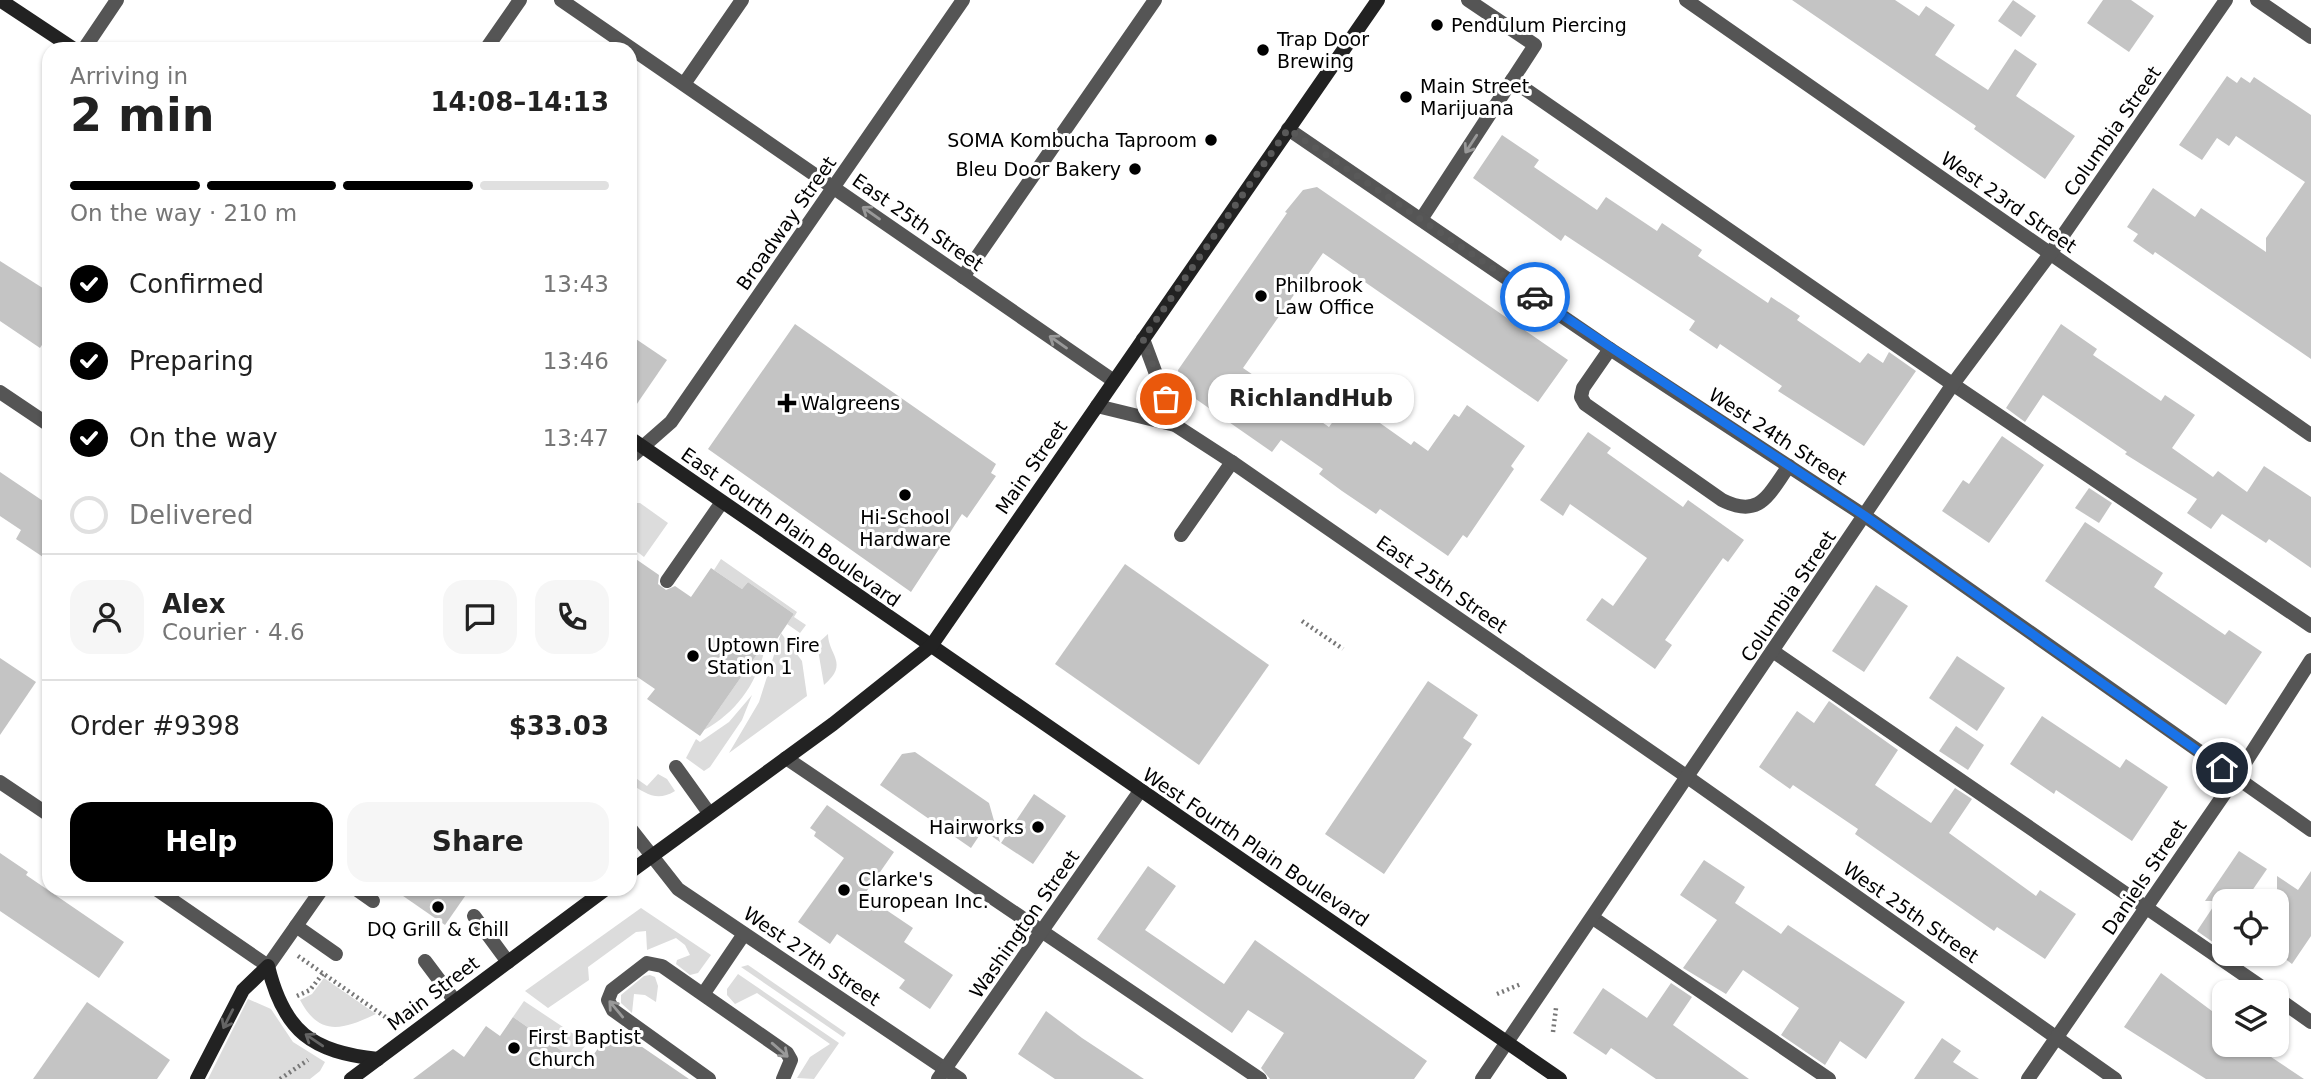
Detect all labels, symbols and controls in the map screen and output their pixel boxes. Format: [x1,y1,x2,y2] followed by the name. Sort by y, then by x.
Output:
[1451,14,1627,36] place label: Pendulum Piercing
[1429,17,1445,33] marker: Pendulum Piercing
[1276,28,1369,72] place label: Trap Door Brewing
[1255,42,1271,58] marker: Trap Door Brewing
[2059,62,2165,200] street label: Columbia Street
[70,63,188,89] text: Arriving in
[1420,75,1529,119] place label: Main Street Marijuana
[430,87,609,117] text: 14:08–14:13
[70,88,214,142] text: 2 min
[1398,89,1414,105] marker: Main Street Marijuana
[947,129,1197,151] place label: SOMA Kombucha Taproom
[1203,132,1219,148] marker: SOMA Kombucha Taproom
[1463,133,1477,153] one-way arrow
[1937,147,2081,257] street label: West 23rd Street
[732,152,840,294] street label: Broadway Street
[955,158,1121,180] place label: Bleu Door Bakery
[1127,161,1143,177] marker: Bleu Door Bakery
[848,169,988,275] street label: East 25th Street
[70,200,297,226] text: On the way · 210 m
[861,206,881,220] one-way arrow
[1500,262,1570,332] courier
[70,265,108,303] icon: check
[129,269,264,299] text: Confirmed
[543,271,609,297] text: 13:43
[1275,274,1374,318] place label: Philbrook Law Office
[1516,278,1554,316] icon: car
[1253,288,1269,304] marker: Philbrook Law Office
[1049,335,1068,349] one-way arrow
[70,342,108,380] icon: check
[129,346,254,376] text: Preparing
[543,348,609,374] text: 13:46
[1136,369,1196,429] pin
[1208,374,1414,424] callout: RichlandHub
[1147,380,1185,418] icon: bag
[1705,383,1851,489] street label: West 24th Street
[1229,385,1393,411] text: RichlandHub
[801,392,900,414] place label: Walgreens
[779,395,795,411] marker: Walgreens
[991,416,1071,518] street label: Main Street
[70,419,108,457] icon: check
[129,423,278,453] text: On the way
[543,425,609,451] text: 13:47
[677,443,905,611] street label: East Fourth Plain Boulevard
[897,487,913,503] marker: Hi-School Hardware
[129,500,253,530] text: Delivered
[859,506,951,550] place label: Hi-School Hardware
[1736,526,1840,666] street label: Columbia Street
[1372,531,1512,637] street label: East 25th Street
[70,580,144,654] button: person
[443,580,517,654] button: chat
[535,580,609,654] button: phone
[162,589,225,619] text: Alex
[162,619,305,645] text: Courier · 4.6
[707,634,820,678] place label: Uptown Fire Station 1
[685,648,701,664] marker: Uptown Fire Station 1
[70,711,240,741] text: Order #9398
[509,711,609,741] text: $33.03
[2192,738,2252,798] pin
[2203,749,2241,787] icon: home
[1139,763,1373,931] street label: West Fourth Plain Boulevard
[70,802,333,882] button: Help
[347,802,609,882] button: Share
[2097,815,2191,939] street label: Daniels Street
[929,816,1024,838] place label: Hairworks
[1030,819,1046,835] marker: Hairworks
[965,846,1083,1002] street label: Washington Street
[1839,857,1983,967] street label: West 25th Street
[858,868,989,912] place label: Clarke's European Inc.
[836,882,852,898] marker: Clarke's European Inc.
[2212,889,2289,1057] map controls
[2212,889,2289,966] button: locate
[430,899,446,915] marker: DQ Grill & Chill
[739,902,885,1010] street label: West 27th Street
[367,918,509,940] place label: DQ Grill & Chill
[383,951,483,1035] street label: Main Street
[2212,980,2289,1057] button: layers
[608,1000,624,1018] one-way arrow
[221,1008,234,1029] one-way arrow
[528,1026,641,1070] place label: First Baptist Church
[305,1033,324,1047] one-way arrow
[506,1040,522,1056] marker: First Baptist Church
[771,1041,789,1057] one-way arrow

